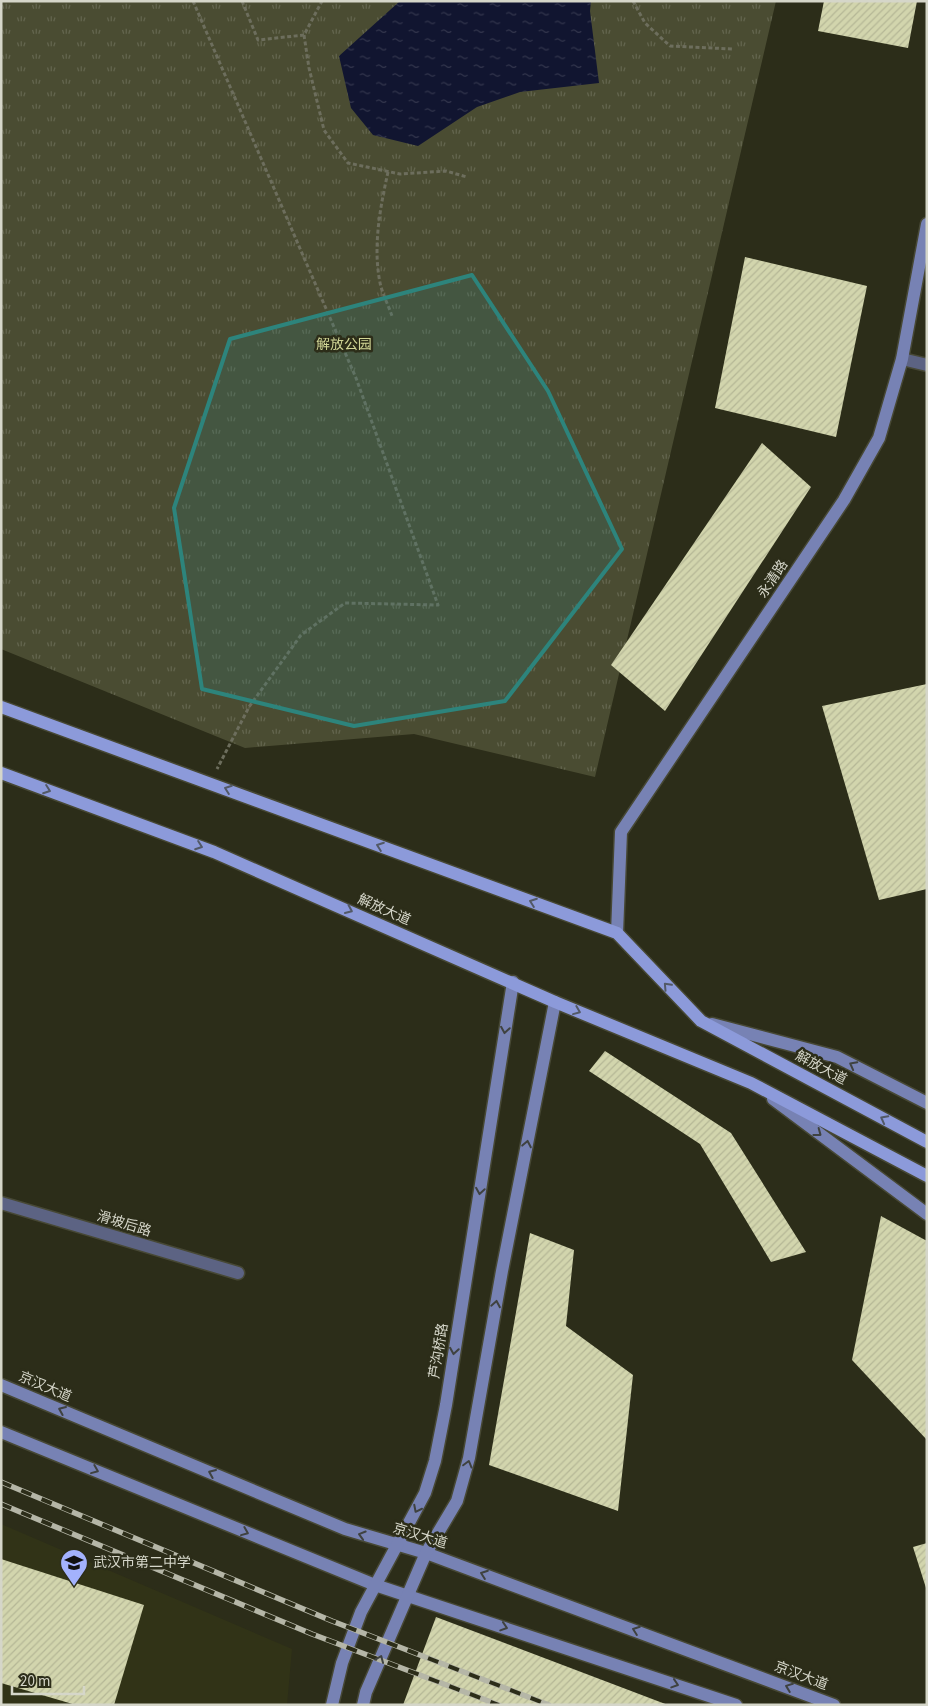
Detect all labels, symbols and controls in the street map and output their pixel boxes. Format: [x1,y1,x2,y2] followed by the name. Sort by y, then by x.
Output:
[316,335,372,355] park label: 解放公园
[753,556,793,602] street label: 永清路
[42,784,51,794] one-way arrow
[224,785,233,795] one-way arrow
[195,840,203,850] one-way arrow
[377,842,385,852] one-way arrow
[354,889,414,931] street label: 解放大道
[529,898,538,908] one-way arrow
[344,904,353,915] one-way arrow
[664,982,673,991] one-way arrow
[572,1005,581,1016] one-way arrow
[500,1027,511,1035] one-way arrow
[792,1046,850,1090] street label: 解放大道
[849,1061,858,1071] one-way arrow
[880,1115,889,1125] one-way arrow
[812,1127,822,1136] one-way arrow
[521,1140,531,1149] one-way arrow
[475,1186,485,1195] one-way arrow
[94,1206,154,1242] street label: 滑坡后路
[490,1299,500,1308] one-way arrow
[425,1322,453,1380] street label: 芦沟桥路
[450,1347,460,1356] one-way arrow
[15,1367,75,1407] street label: 京汉大道
[58,1406,67,1417] one-way arrow
[462,1460,472,1468] one-way arrow
[90,1464,99,1475] one-way arrow
[208,1469,217,1480] one-way arrow
[413,1503,423,1512] one-way arrow
[390,1518,450,1554] street label: 京汉大道
[240,1525,249,1536] one-way arrow
[359,1530,367,1540] one-way arrow
[59,1548,89,1587] school or university icon: 武汉市第二中学
[93,1553,191,1573] place label: 武汉市第二中学
[480,1570,488,1580] one-way arrow
[500,1622,508,1632] one-way arrow
[632,1626,641,1636] one-way arrow
[373,1655,384,1664] one-way arrow
[771,1657,831,1695] street label: 京汉大道
[12,1664,85,1696] scale bar
[20,1671,50,1692] text: 20 m
[670,1679,679,1689] one-way arrow
[785,1682,793,1692] one-way arrow

